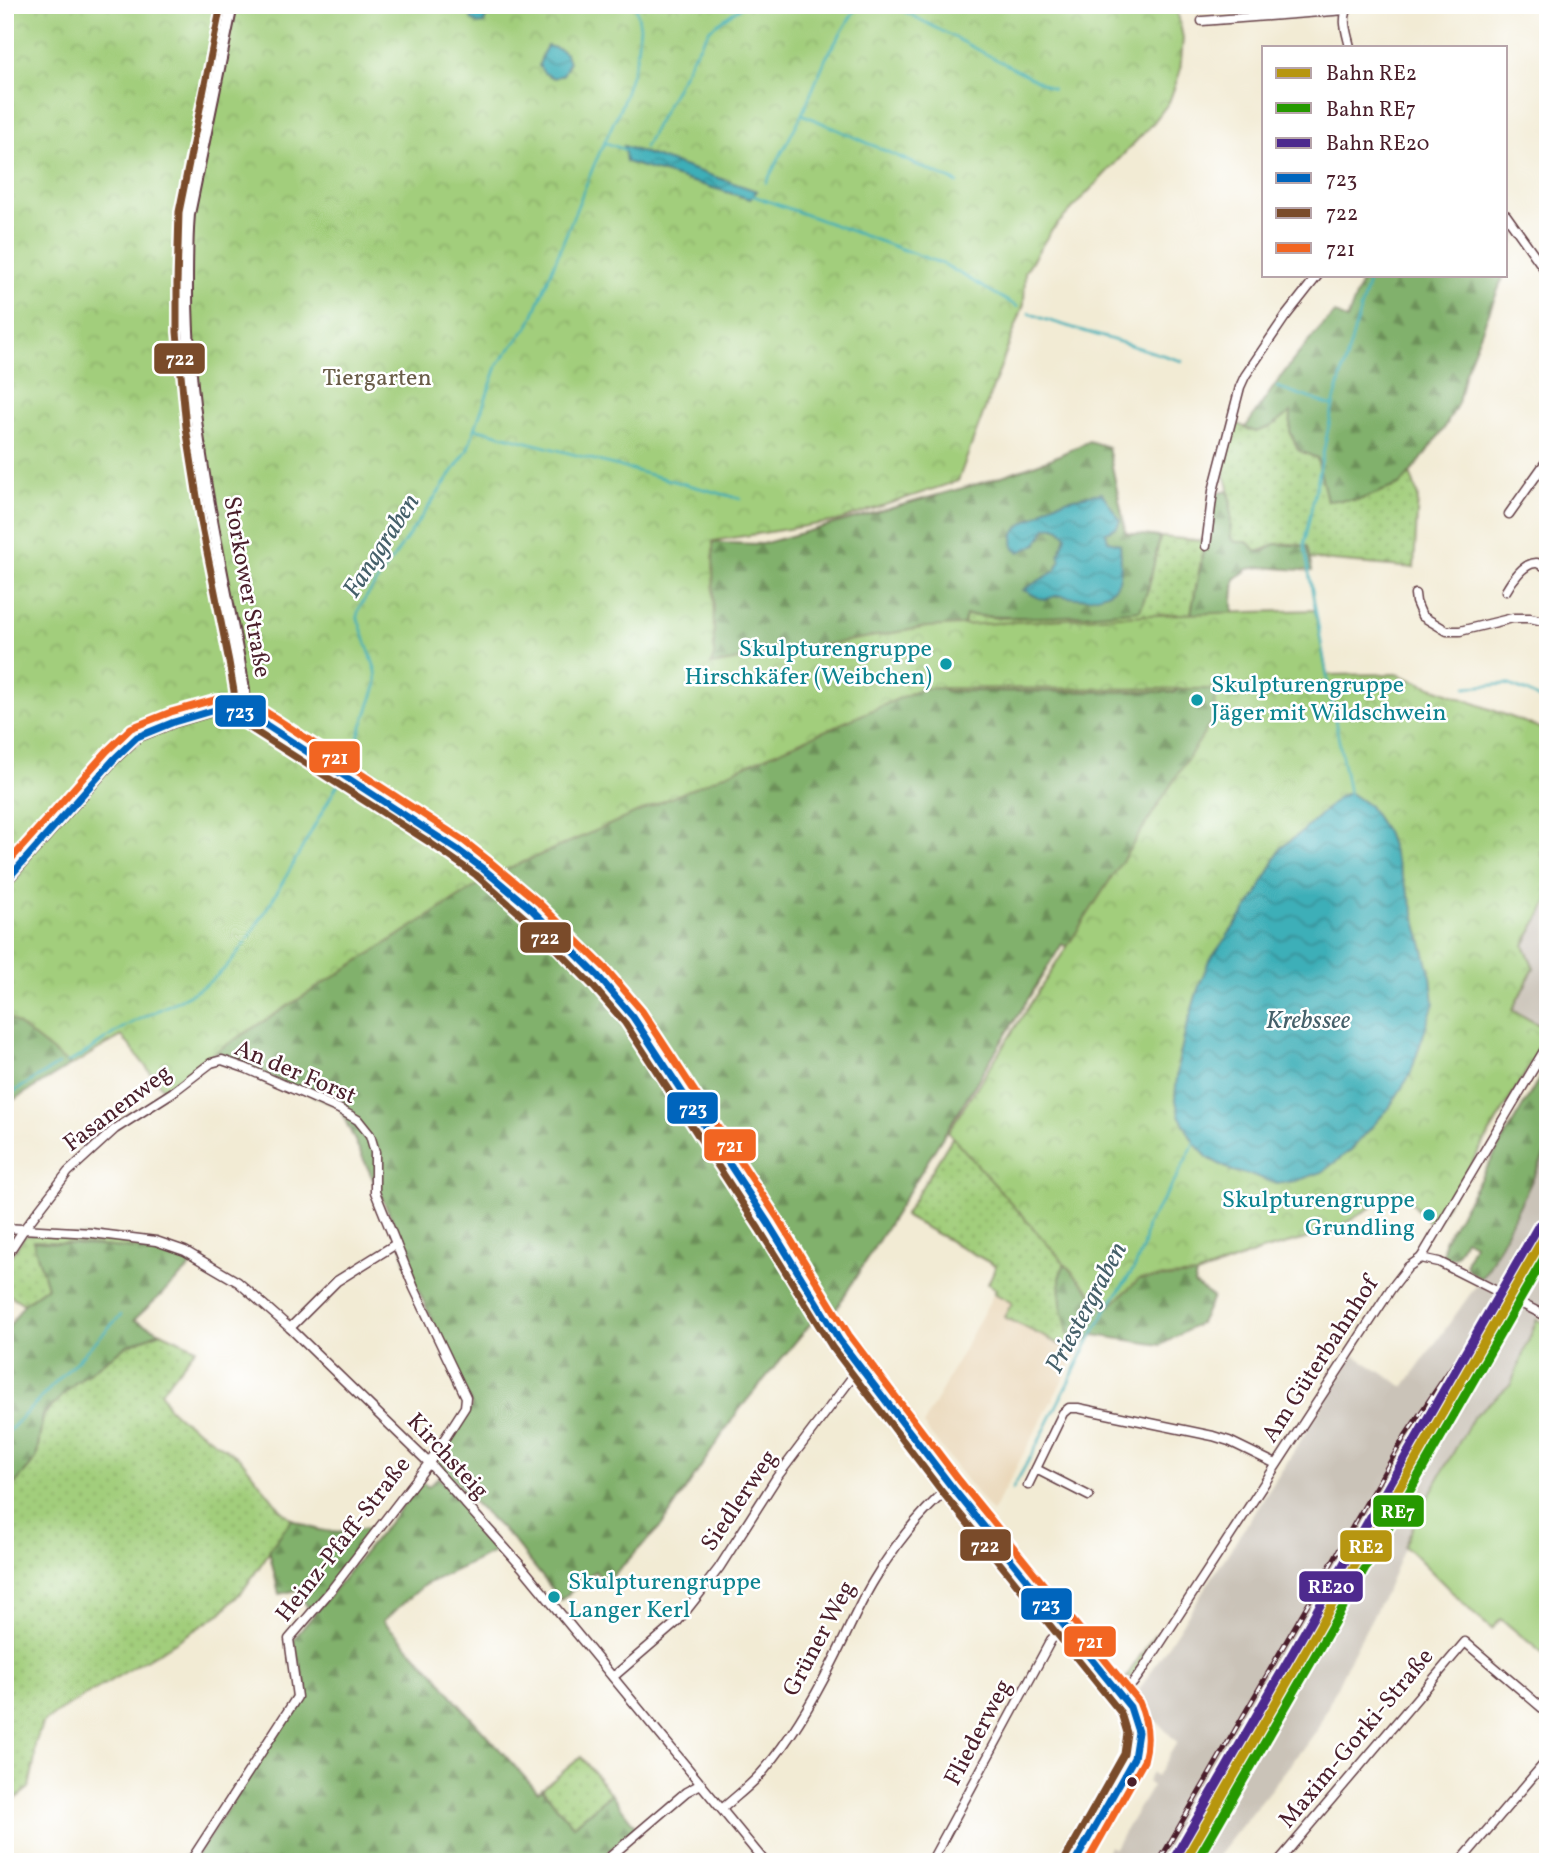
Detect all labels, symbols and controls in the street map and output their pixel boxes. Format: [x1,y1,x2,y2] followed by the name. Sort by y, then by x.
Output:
[1262,46,1508,276] legend
[1326,60,1417,89] text: Bahn RE2
[1326,96,1416,125] text: Bahn RE7
[1326,130,1429,159] text: Bahn RE20
[1326,166,1357,195] text: 723
[1326,200,1358,229] text: 722
[1326,236,1355,265] text: 721
[153,342,206,375] line badge: 722
[166,347,194,373] text: 722
[322,362,432,396] park label: Tiergarten
[335,487,429,605] water label: Fanggraben
[213,494,279,680] street label: Storkower Straße
[684,633,932,695] place label: Skulpturengruppe Hirschkäfer (Weibchen)
[938,656,954,672] marker: Skulpturengruppe Hirschkäfer (Weibchen)
[1211,669,1447,731] place label: Skulpturengruppe Jäger mit Wildschwein
[1189,692,1205,708] marker: Skulpturengruppe Jäger mit Wildschwein
[214,694,267,728] line badge: 723
[226,700,254,726] text: 723
[308,740,361,774] line badge: 721
[322,746,348,772] text: 721
[519,921,572,954] line badge: 722
[531,926,559,952] text: 722
[1266,1003,1351,1039] water label: Krebssee
[229,1032,361,1114] street label: An der Forst
[57,1057,179,1161] street label: Fasanenweg
[666,1091,719,1125] line badge: 723
[679,1097,707,1123] text: 723
[703,1128,757,1162] line badge: 721
[717,1134,743,1160] text: 721
[1222,1184,1415,1246] place label: Skulpturengruppe Grundling
[1421,1207,1437,1223] marker: Skulpturengruppe Grundling
[1037,1236,1137,1380] water label: Priestergraben
[1254,1268,1389,1450] street label: Am Güterbahnhof
[398,1406,496,1508] street label: Kirchsteig
[693,1443,787,1559] street label: Siedlerweg
[268,1450,420,1630] street label: Heinz-Pfaff-Straße
[1372,1494,1425,1528] line badge: RE7
[1381,1500,1415,1526] text: RE7
[959,1528,1012,1562] line badge: 722
[1339,1529,1393,1563] line badge: RE2
[971,1534,999,1560] text: 722
[1348,1535,1384,1561] text: RE2
[568,1566,761,1628] place label: Skulpturengruppe Langer Kerl
[1298,1570,1364,1603] line badge: RE20
[775,1575,865,1703] street label: Grüner Weg
[1308,1575,1355,1601] text: RE20
[1020,1587,1073,1621] line badge: 723
[546,1589,562,1605] marker: Skulpturengruppe Langer Kerl
[1032,1593,1060,1619] text: 723
[1063,1625,1117,1658] line badge: 721
[1077,1630,1103,1656] text: 721
[1271,1642,1443,1836] street label: Maxim-Gorki-Straße
[937,1674,1021,1792] street label: Fliederweg
[1125,1775,1139,1789] unlabelled marker

